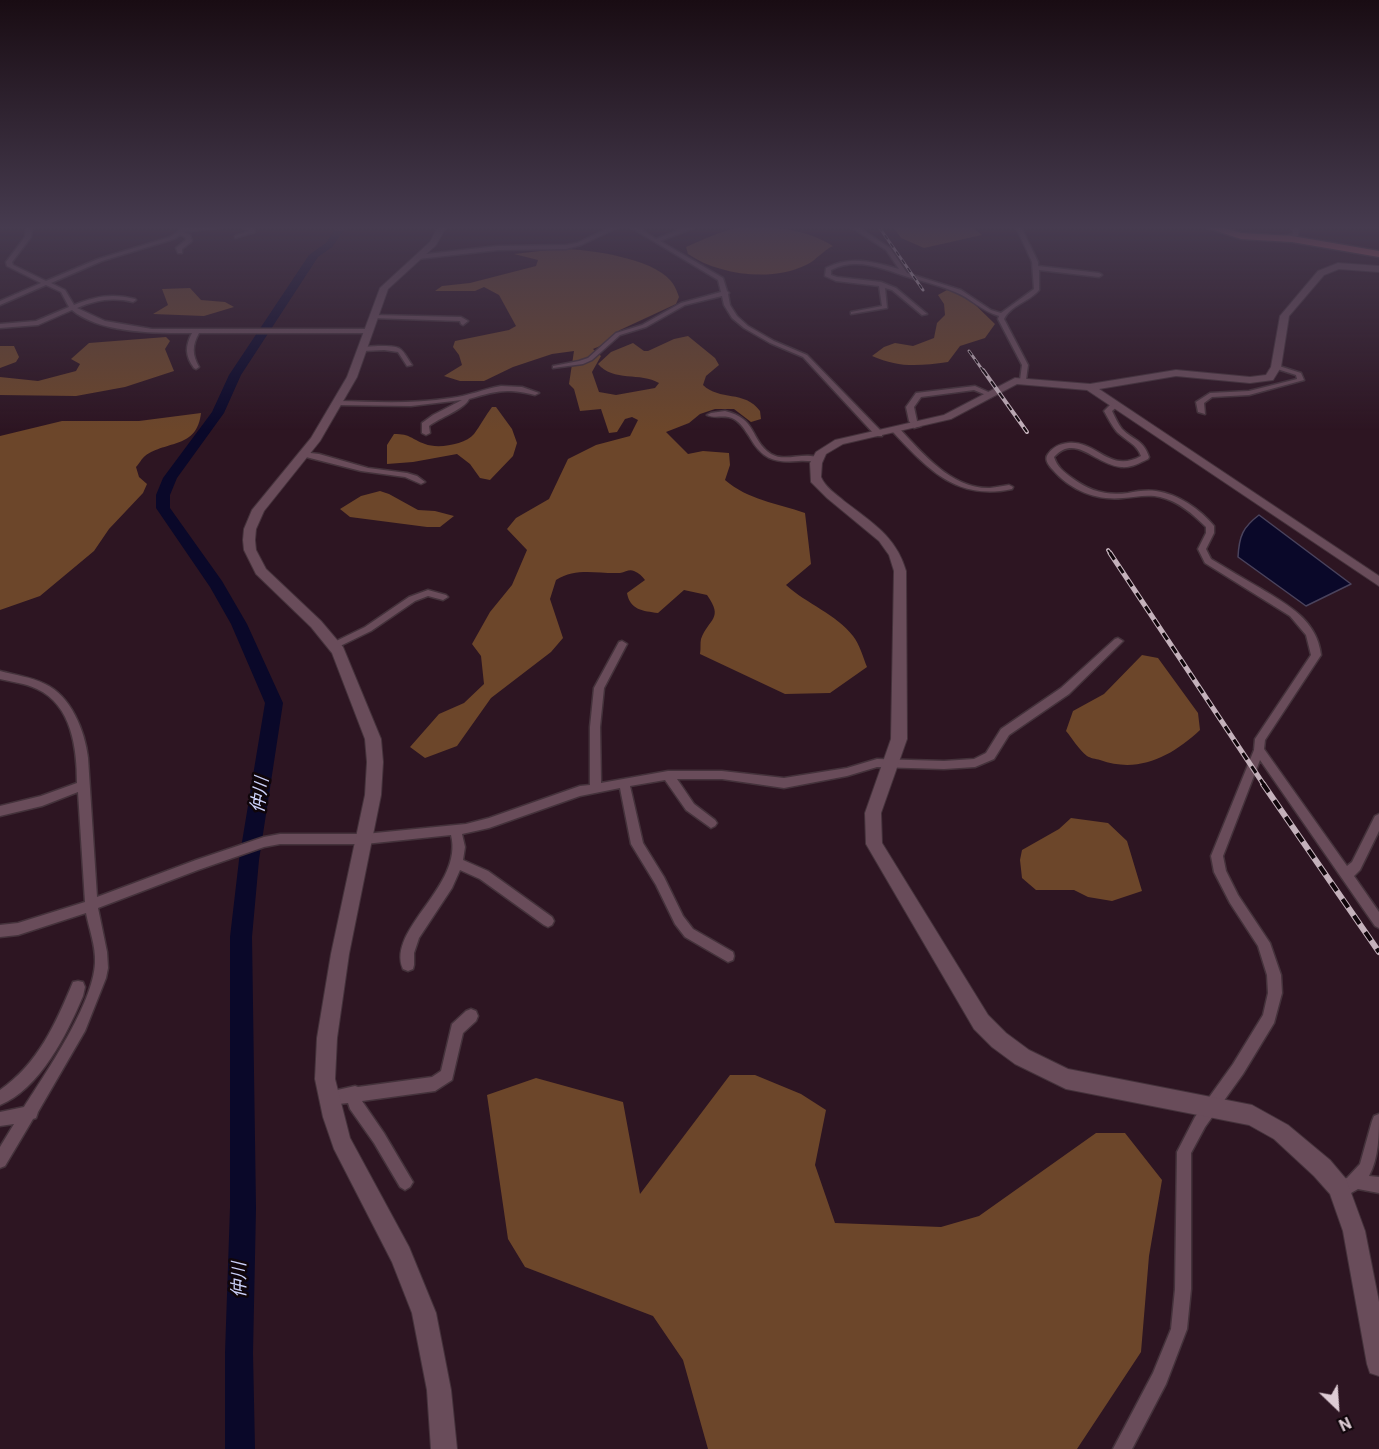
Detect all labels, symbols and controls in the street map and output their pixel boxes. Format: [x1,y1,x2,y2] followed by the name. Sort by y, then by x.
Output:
[248,776,274,814] water label: 仲川
[229,1262,251,1298] water label: 仲川
[1307,1377,1367,1437] north arrow
[1336,1413,1354,1435] text: N

